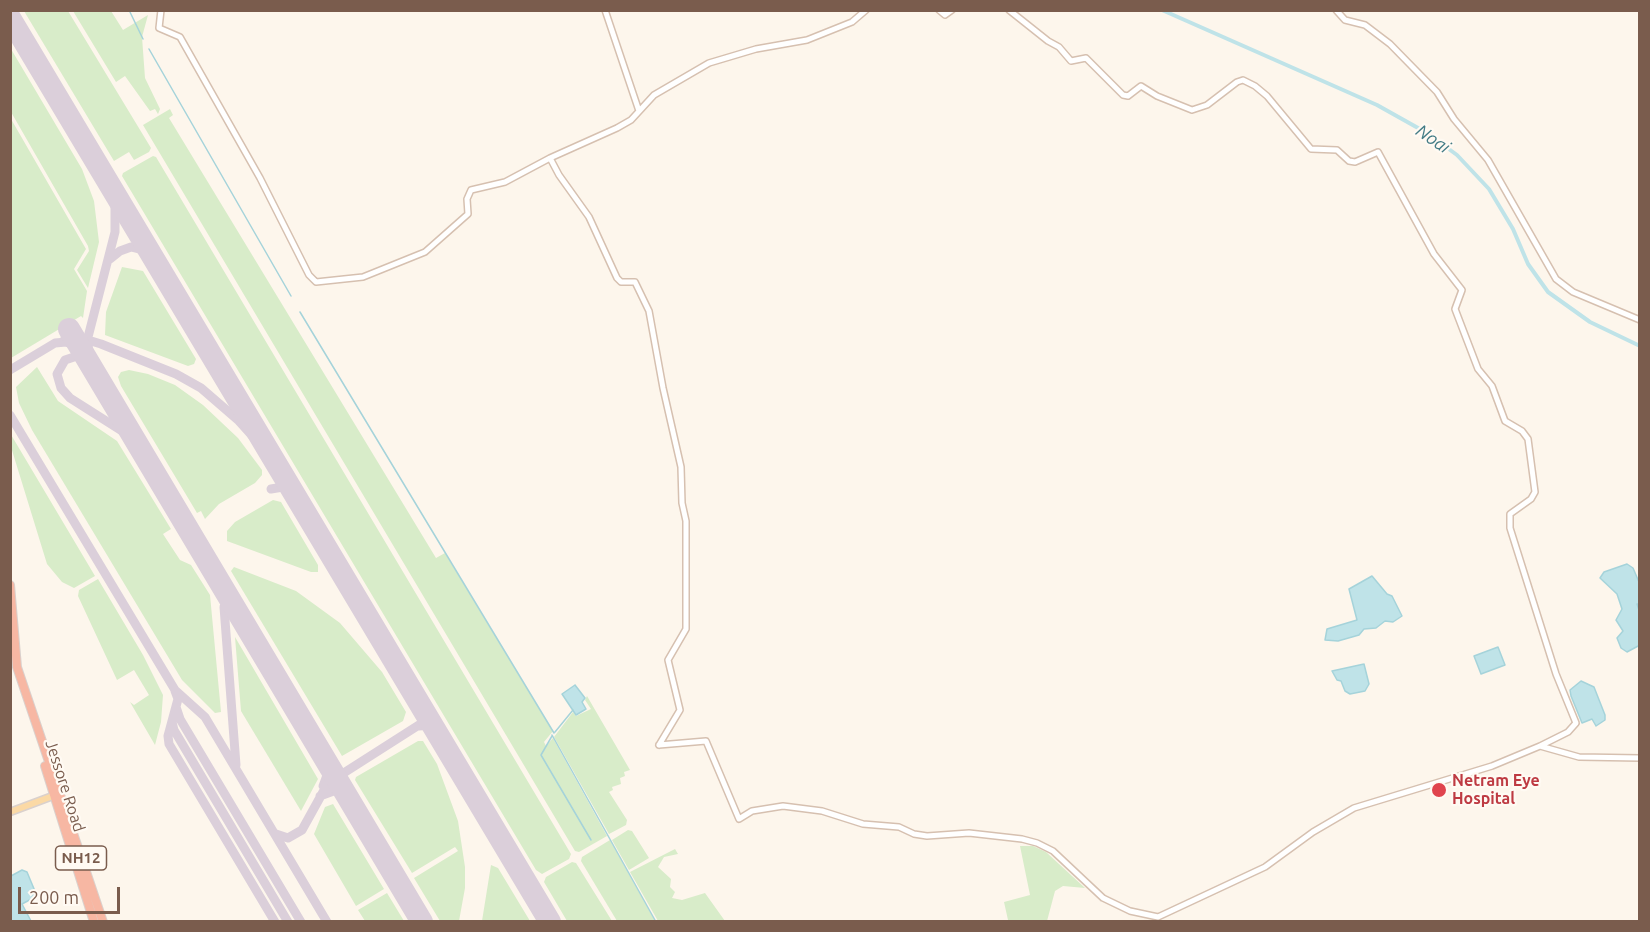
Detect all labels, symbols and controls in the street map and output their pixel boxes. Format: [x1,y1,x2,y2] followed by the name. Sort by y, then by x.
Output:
[1412,120,1454,158] water label: Noai
[41,738,89,834] street label: Jessore Road
[1452,771,1540,809] place label: Netram Eye Hospital
[1430,781,1448,799] marker: Netram Eye Hospital
[56,846,106,870] road number: NH12
[21,875,123,913] scale bar
[29,887,79,907] text: 200 m

